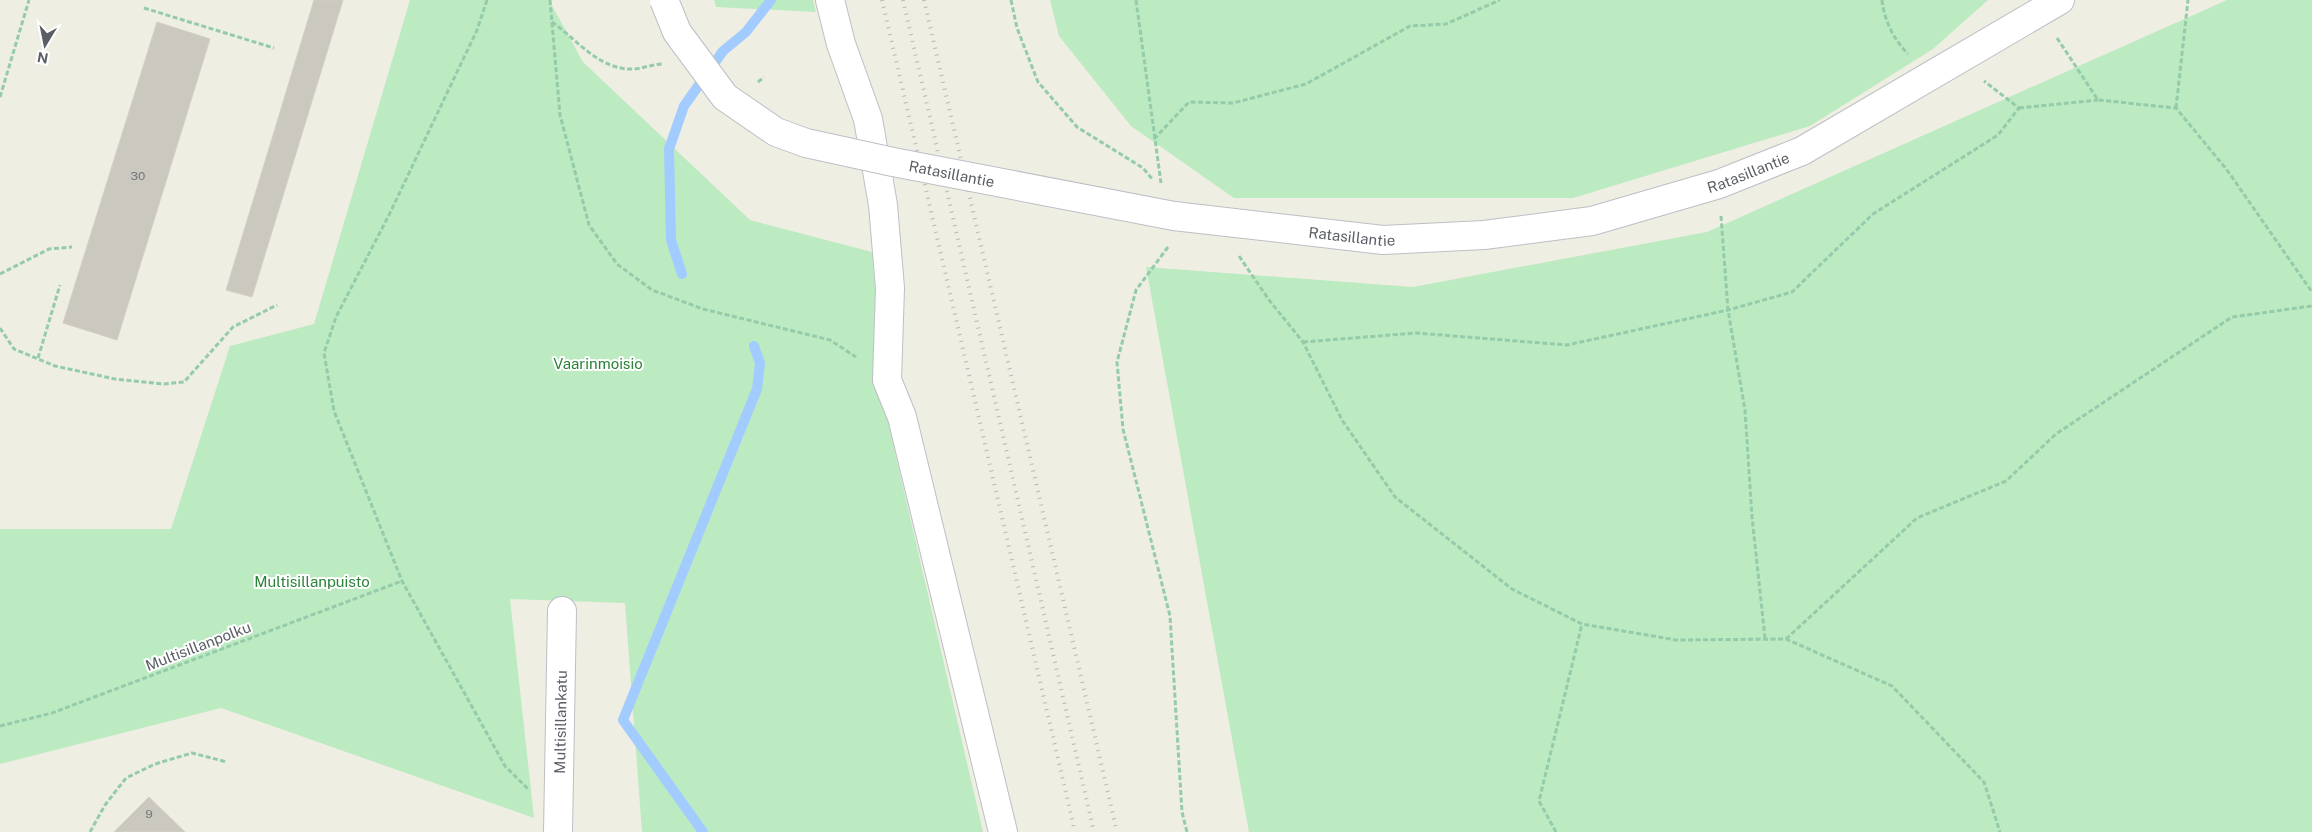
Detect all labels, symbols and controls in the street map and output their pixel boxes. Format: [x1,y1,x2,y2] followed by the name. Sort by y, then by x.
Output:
[20,20,70,70] north arrow
[36,49,50,67] text: N
[1705,148,1792,196] street label: Ratasillantie
[907,157,996,190] street label: Ratasillantie
[131,169,145,183] house number: 30
[1308,223,1396,248] street label: Ratasillantie
[553,355,643,372] park label: Vaarinmoisio
[254,573,370,590] park label: Multisillanpuisto
[143,618,253,674] street label: Multisillanpolku
[551,670,569,774] street label: Multisillankatu
[145,807,153,821] house number: 9

